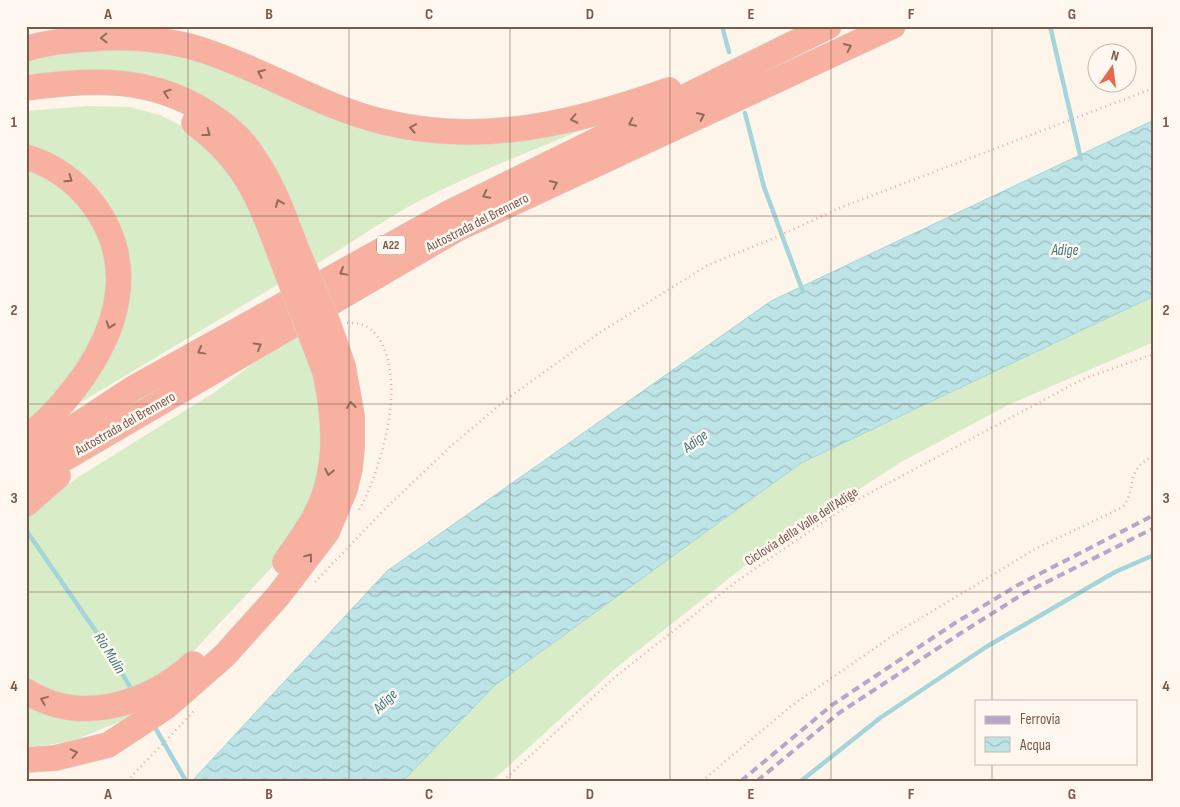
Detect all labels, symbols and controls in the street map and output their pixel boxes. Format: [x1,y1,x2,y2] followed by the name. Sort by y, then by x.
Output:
[103,5,112,24] text: A
[265,5,273,24] text: B
[425,5,433,24] text: C
[586,5,594,24] text: D
[748,5,755,24] text: E
[908,5,915,24] text: F
[1068,5,1076,24] text: G
[100,33,108,43] one-way arrow
[1088,42,1138,92] north arrow
[843,43,852,53] one-way arrow
[1109,47,1121,65] text: N
[257,69,266,80] one-way arrow
[163,88,171,98] one-way arrow
[696,111,705,122] one-way arrow
[11,113,18,132] text: 1
[570,113,579,123] one-way arrow
[1163,113,1170,132] text: 1
[628,117,637,127] one-way arrow
[409,123,418,134] one-way arrow
[201,127,211,136] one-way arrow
[63,173,73,182] one-way arrow
[549,180,558,191] one-way arrow
[483,188,492,198] one-way arrow
[422,189,532,256] street label: Autostrada del Brennero
[274,199,285,208] one-way arrow
[377,236,405,254] road number: A22
[1051,241,1079,260] water label: Adige
[340,265,349,275] one-way arrow
[10,301,18,320] text: 2
[1162,301,1170,320] text: 2
[106,321,116,329] one-way arrow
[252,342,261,352] one-way arrow
[198,344,207,354] one-way arrow
[71,388,179,460] street label: Autostrada del Brennero
[346,400,356,409] one-way arrow
[678,426,712,458] water label: Adige
[325,468,335,476] one-way arrow
[741,483,861,569] street label: Ciclovia della Valle dell'Adige
[10,489,18,508] text: 3
[1162,489,1170,508] text: 3
[303,553,312,563] one-way arrow
[90,629,130,677] water label: Rio Mulin
[10,677,18,696] text: 4
[1162,677,1170,696] text: 4
[368,685,402,718] water label: Adige
[40,696,49,707] one-way arrow
[975,700,1138,764] legend
[1020,710,1061,729] text: Ferrovia
[1019,736,1051,755] text: Acqua
[70,748,79,759] one-way arrow
[103,785,112,804] text: A
[265,785,273,804] text: B
[425,785,433,804] text: C
[586,785,594,804] text: D
[748,785,755,804] text: E
[908,785,915,804] text: F
[1068,785,1076,804] text: G

